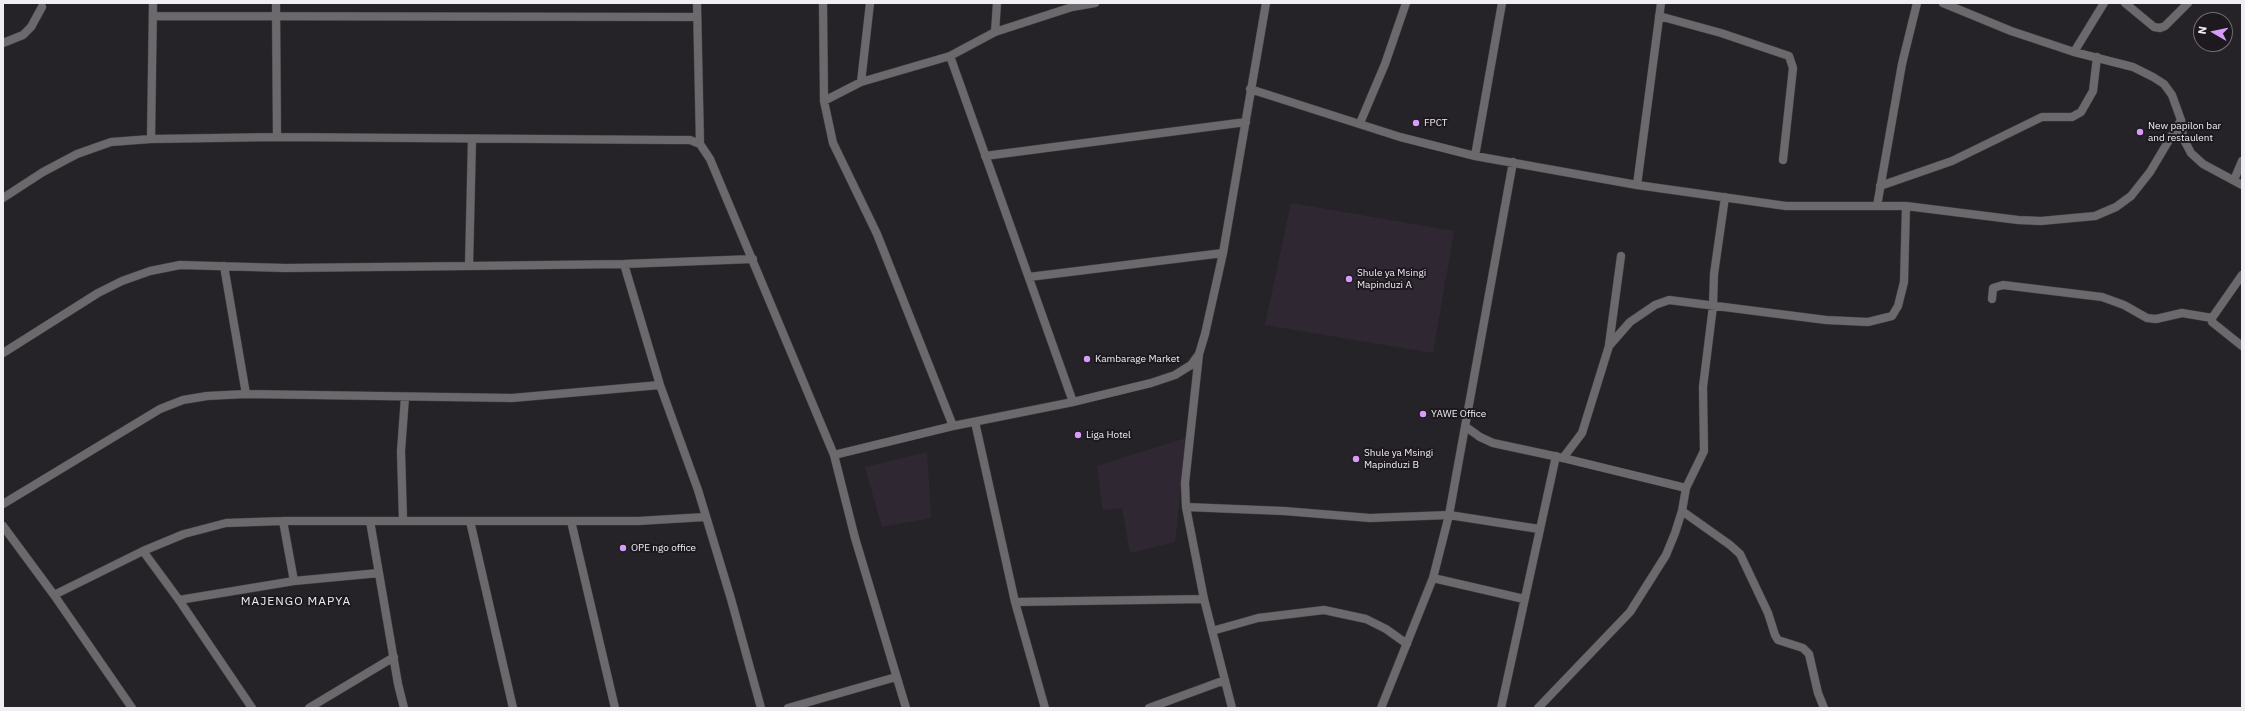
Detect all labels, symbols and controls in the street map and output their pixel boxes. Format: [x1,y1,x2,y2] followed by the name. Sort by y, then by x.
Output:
[2193,12,2233,52] north arrow
[2195,25,2210,35] text: N
[1424,117,1448,129] place label: FPCT
[1411,118,1421,128] marker: FPCT
[2148,120,2221,144] place label: New papilon bar and restaulent
[2135,127,2145,137] marker: New papilon bar and restaulent
[1357,267,1426,290] place label: Shule ya Msingi Mapinduzi A
[1344,274,1354,284] marker: Shule ya Msingi Mapinduzi A
[1095,353,1180,365] place label: Kambarage Market
[1082,354,1092,364] marker: Kambarage Market
[1431,408,1486,420] place label: YAWE Office
[1418,409,1428,419] marker: YAWE Office
[1086,429,1131,441] place label: Liga Hotel
[1073,430,1083,440] marker: Liga Hotel
[1364,447,1433,470] place label: Shule ya Msingi Mapinduzi B
[1351,454,1361,464] marker: Shule ya Msingi Mapinduzi B
[631,542,696,554] place label: OPE ngo office
[618,543,628,553] marker: OPE ngo office
[241,595,351,609] district label: MAJENGO MAPYA

